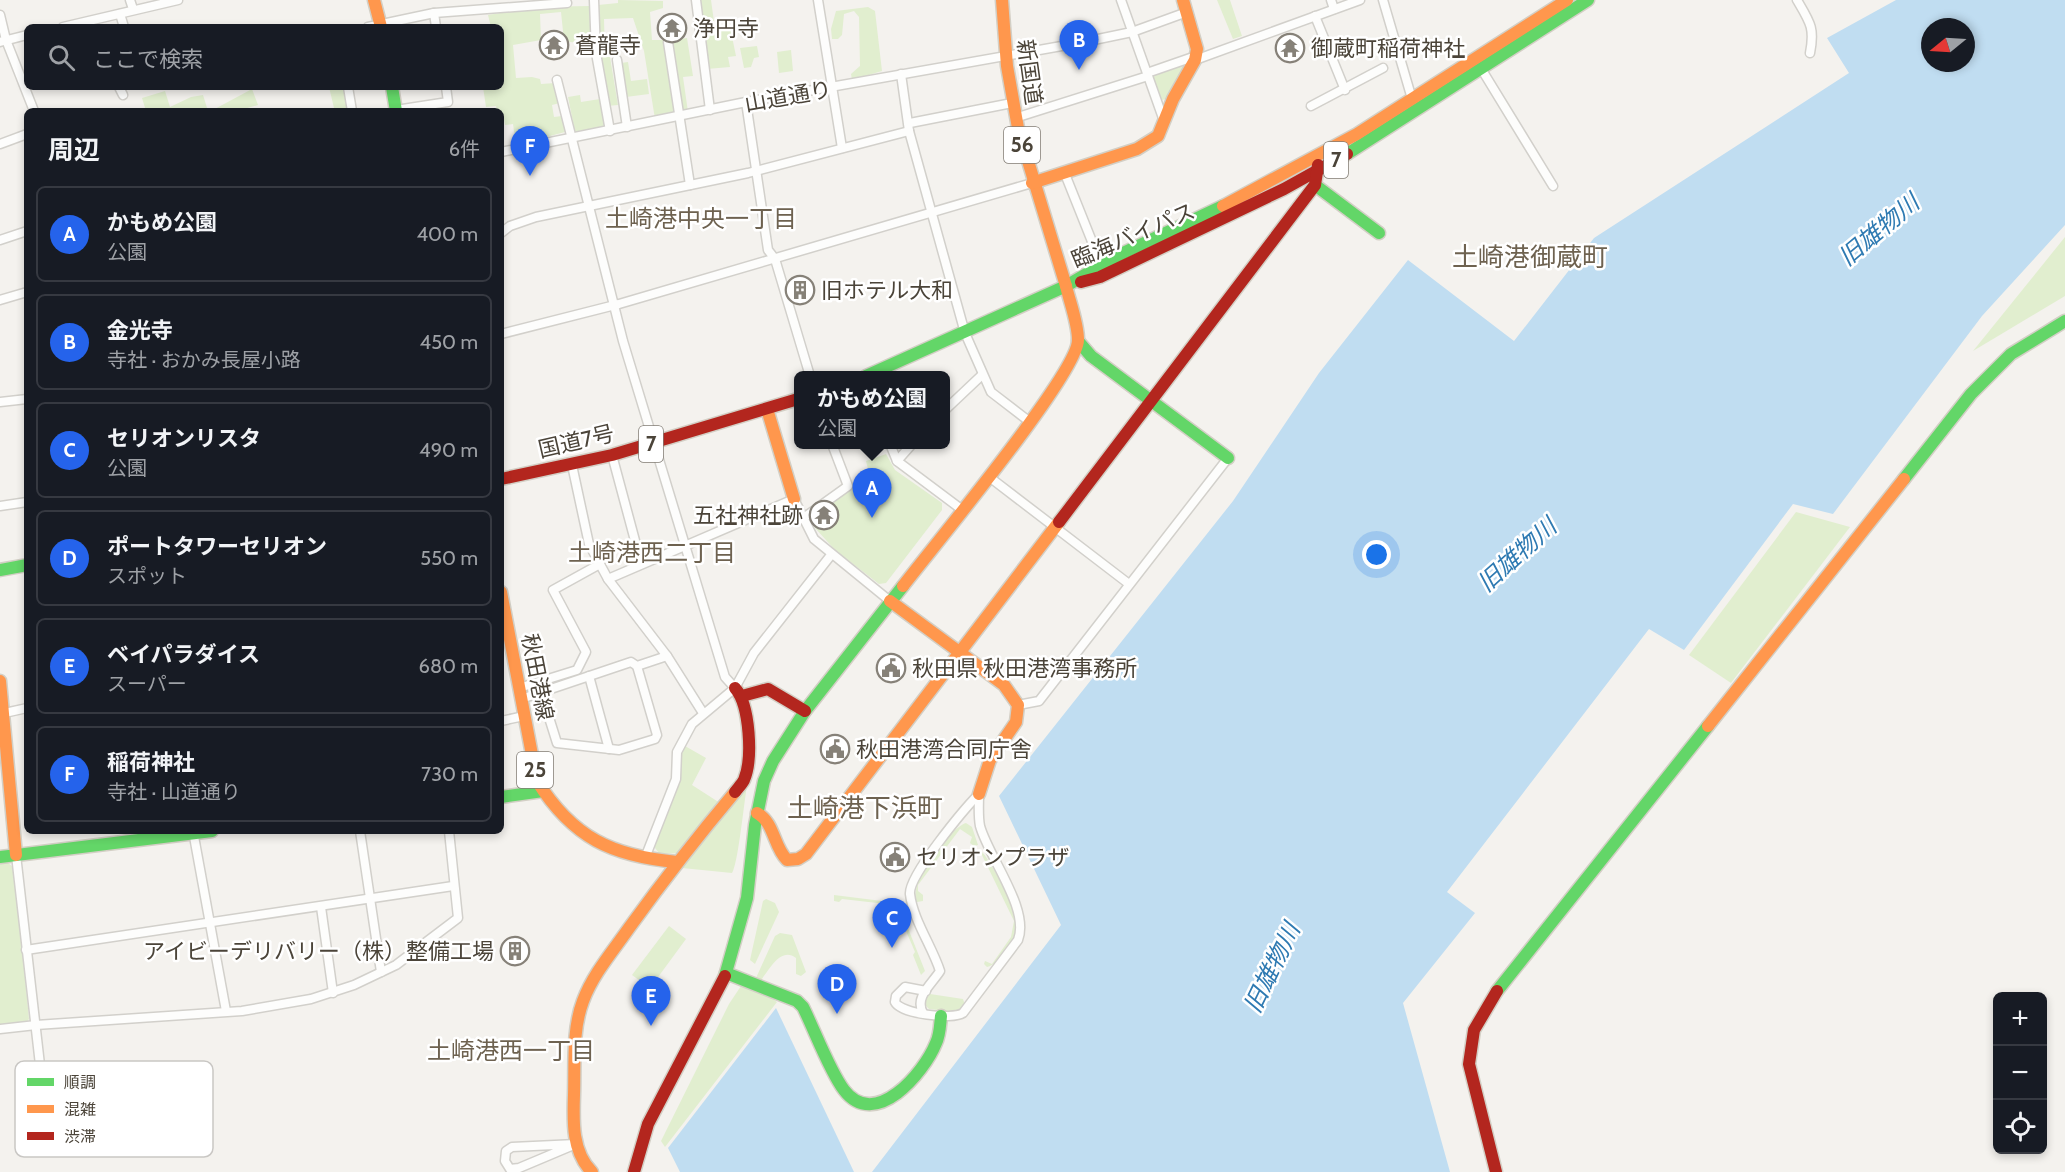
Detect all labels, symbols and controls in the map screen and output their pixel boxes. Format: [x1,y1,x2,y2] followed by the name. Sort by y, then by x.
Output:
[656,12,688,44] temple icon: 浄円寺
[693,15,759,42] place label: 浄円寺
[1921,18,1975,72] north arrow
[1060,20,1098,70] pin: B
[24,24,504,90] search box
[538,29,570,61] temple icon: 蒼龍寺
[575,32,641,59] place label: 蒼龍寺
[1274,32,1306,64] temple icon: 御蔵町稲荷神社
[1311,35,1465,62] place label: 御蔵町稲荷神社
[1012,38,1047,107] street label: 新国道
[45,41,78,74] icon: search
[93,46,203,73] text: ここで検索
[742,76,834,117] street label: 山道通り
[510,126,550,176] pin: F
[1004,127,1040,163] road number: 56
[48,134,100,166] text: 周辺
[449,137,480,161] text: 6件
[1324,142,1348,178] road number: 7
[1833,186,1927,272] water label: 旧雄物川
[1067,197,1199,274] street label: 臨海バイパス
[605,204,797,233] district label: 土崎港中央一丁目
[107,209,217,236] text: かもめ公園
[63,222,76,246] text: A
[416,222,478,246] text: 400 m
[107,240,147,264] text: 公園
[1452,241,1608,273] district label: 土崎港御蔵町
[784,274,816,306] building icon: 旧ホテル大和
[821,277,953,304] place label: 旧ホテル大和
[107,317,173,344] text: 金光寺
[63,330,76,354] text: B
[420,330,478,354] text: 450 m
[107,348,301,372] text: 寺社 · おかみ長屋小路
[794,371,950,449] popup
[817,385,927,412] text: かもめ公園
[817,416,857,440] text: 公園
[536,420,617,463] street label: 国道7号
[107,425,261,452] text: セリオンリスタ
[639,426,663,462] road number: 7
[63,438,76,462] text: C
[419,438,478,462] text: 490 m
[107,456,147,480] text: 公園
[852,468,892,518] pin: A
[808,499,840,531] temple icon: 五社神社跡
[693,502,803,529] place label: 五社神社跡
[1471,510,1564,598] water label: 旧雄物川
[107,533,327,560] text: ポートタワーセリオン
[568,538,736,567] district label: 土崎港西二丁目
[1362,540,1391,569] your location
[62,546,77,570] text: D
[420,546,478,570] text: 550 m
[107,564,187,588] text: スポット
[516,631,559,723] street label: 秋田港線
[107,641,260,668] text: ベイパラダイス
[875,652,907,684] public building icon: 秋田県 秋田港湾事務所
[64,654,75,678] text: E
[419,654,478,678] text: 680 m
[912,655,1137,682] place label: 秋田県 秋田港湾事務所
[107,672,187,696] text: スーパー
[819,733,851,765] public building icon: 秋田港湾合同庁舎
[856,736,1032,763] place label: 秋田港湾合同庁舎
[107,749,195,776] text: 稲荷神社
[517,752,553,788] road number: 25
[64,762,75,786] text: F
[421,762,478,786] text: 730 m
[107,780,241,804] text: 寺社 · 山道通り
[787,792,943,824] district label: 土崎港下浜町
[879,841,911,873] public building icon: セリオンプラザ
[916,844,1069,871] place label: セリオンプラザ
[872,898,912,948] pin: C
[1237,916,1307,1017] water label: 旧雄物川
[499,935,531,967] building icon: アイビーデリバリー（株）整備工場
[143,938,494,965] place label: アイビーデリバリー（株）整備工場
[818,964,856,1014] pin: D
[632,976,670,1026] pin: E
[1993,992,2047,1154] map controls
[1993,992,2047,1046] button: +
[427,1036,595,1065] district label: 土崎港西一丁目
[1993,1046,2047,1100] button: −
[15,1061,213,1157] legend
[64,1073,96,1092] text: 順調
[64,1100,96,1119] text: 混雑
[1993,1100,2047,1154] button: locate
[64,1127,96,1146] text: 渋滞

